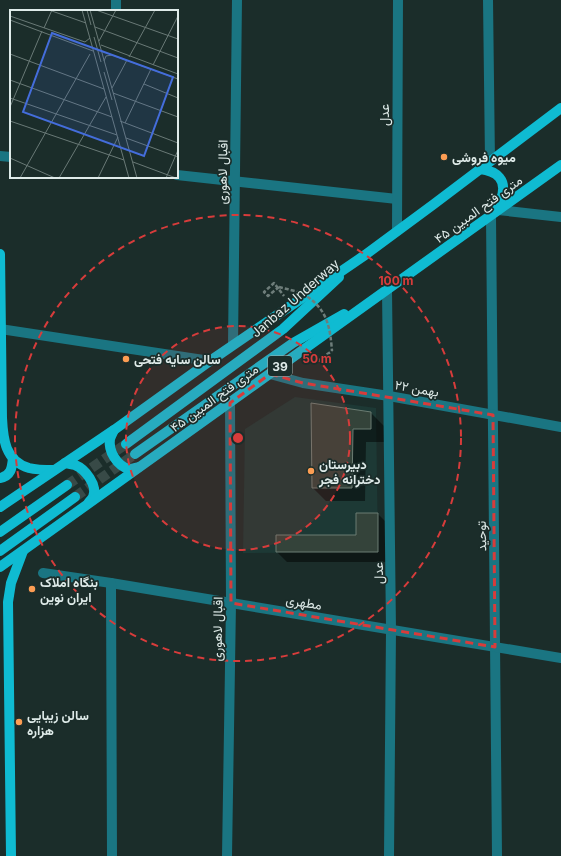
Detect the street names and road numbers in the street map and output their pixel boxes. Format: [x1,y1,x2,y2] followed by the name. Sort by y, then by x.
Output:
[376,104,393,126] street label: عدل
[213,140,232,204] street label: اقبال لاهوری
[431,172,526,248] street label: ۴۵ متری فتح المبین
[248,255,342,341] street label: Janbaz Underway
[268,356,292,376] road number: 39
[167,361,262,437] street label: ۴۵ متری فتح المبین
[394,376,440,401] street label: ۲۲ بهمن
[473,521,490,551] street label: توحید
[370,562,387,584] street label: عدل
[285,591,323,614] street label: مطهری
[208,597,227,661] street label: اقبال لاهوری

